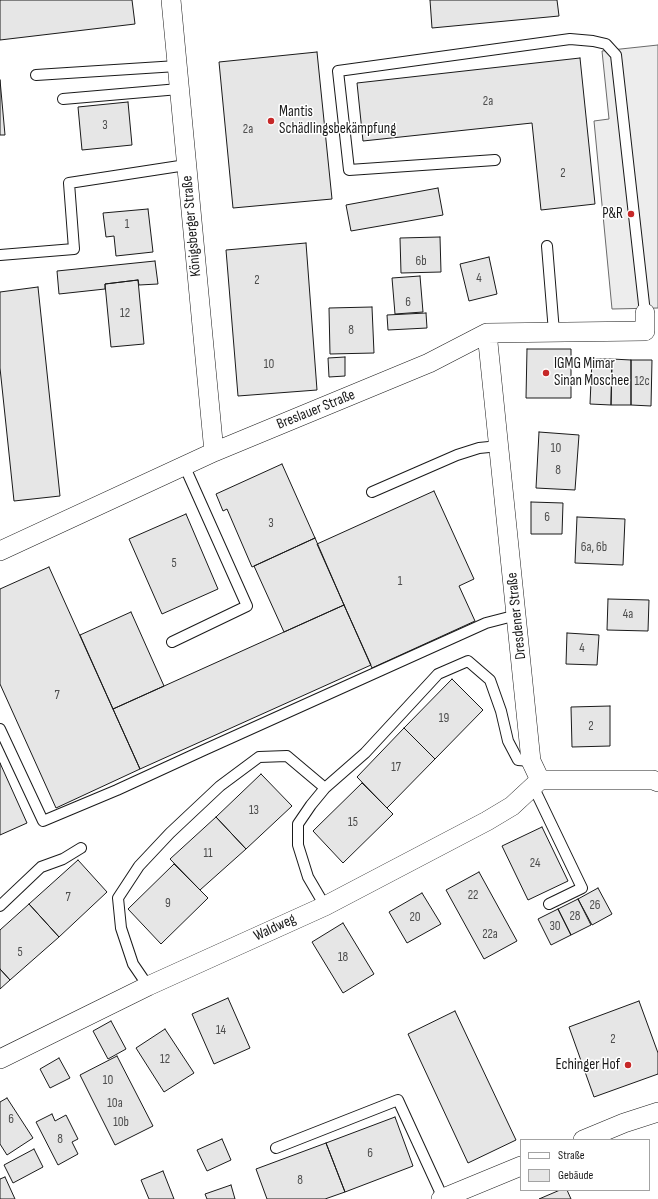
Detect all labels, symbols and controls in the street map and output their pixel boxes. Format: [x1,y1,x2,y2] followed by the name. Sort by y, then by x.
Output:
[483,94,493,110] house number: 2a
[279,103,396,138] place label: Mantis Schädlingsbekämpfung
[266,116,276,126] marker: Mantis Schädlingsbekämpfung
[102,118,108,134] house number: 3
[243,122,253,138] house number: 2a
[560,166,566,182] house number: 2
[179,175,205,277] street label: Königsberger Straße
[602,205,623,223] place label: P&R
[626,209,636,219] marker: P&R
[125,217,129,233] house number: 1
[415,254,427,270] house number: 6b
[476,271,482,287] house number: 4
[254,273,260,289] house number: 2
[405,295,411,311] house number: 6
[120,306,130,322] house number: 12
[348,323,354,339] house number: 8
[554,355,629,390] place label: IGMG Mimar Sinan Moschee
[264,357,274,373] house number: 10
[541,368,551,378] marker: IGMG Mimar Sinan Moschee
[634,374,650,390] house number: 12c
[274,386,358,434] street label: Breslauer Straße
[551,441,561,457] house number: 10
[555,463,561,479] house number: 8
[544,510,550,526] house number: 6
[268,516,274,532] house number: 3
[581,540,607,556] house number: 6a, 6b
[171,556,177,572] house number: 5
[503,572,531,660] street label: Dresdener Straße
[398,574,402,590] house number: 1
[623,607,633,623] house number: 4a
[579,641,585,657] house number: 4
[54,688,60,704] house number: 7
[439,711,449,727] house number: 19
[588,719,594,735] house number: 2
[391,760,401,776] house number: 17
[249,803,259,819] house number: 13
[348,815,358,831] house number: 15
[203,846,213,862] house number: 11
[530,856,540,872] house number: 24
[468,888,478,904] house number: 22
[65,890,71,906] house number: 7
[165,896,171,912] house number: 9
[589,898,601,914] house number: 26
[569,909,581,925] house number: 28
[251,910,299,946] street label: Waldweg
[409,910,421,926] house number: 20
[549,919,561,935] house number: 30
[482,927,498,943] house number: 22a
[17,945,23,961] house number: 5
[338,950,348,966] house number: 18
[216,1023,226,1039] house number: 14
[610,1032,616,1048] house number: 2
[160,1052,170,1068] house number: 12
[556,1056,620,1074] place label: Echinger Hof
[623,1060,633,1070] marker: Echinger Hof
[103,1073,113,1089] house number: 10
[107,1096,123,1112] house number: 10a
[8,1112,14,1128] house number: 6
[113,1115,129,1131] house number: 10b
[57,1132,63,1148] house number: 8
[520,1139,650,1191] legend
[367,1146,373,1162] house number: 6
[558,1148,585,1163] text: Straße
[558,1168,593,1183] text: Gebäude
[297,1173,303,1189] house number: 8

